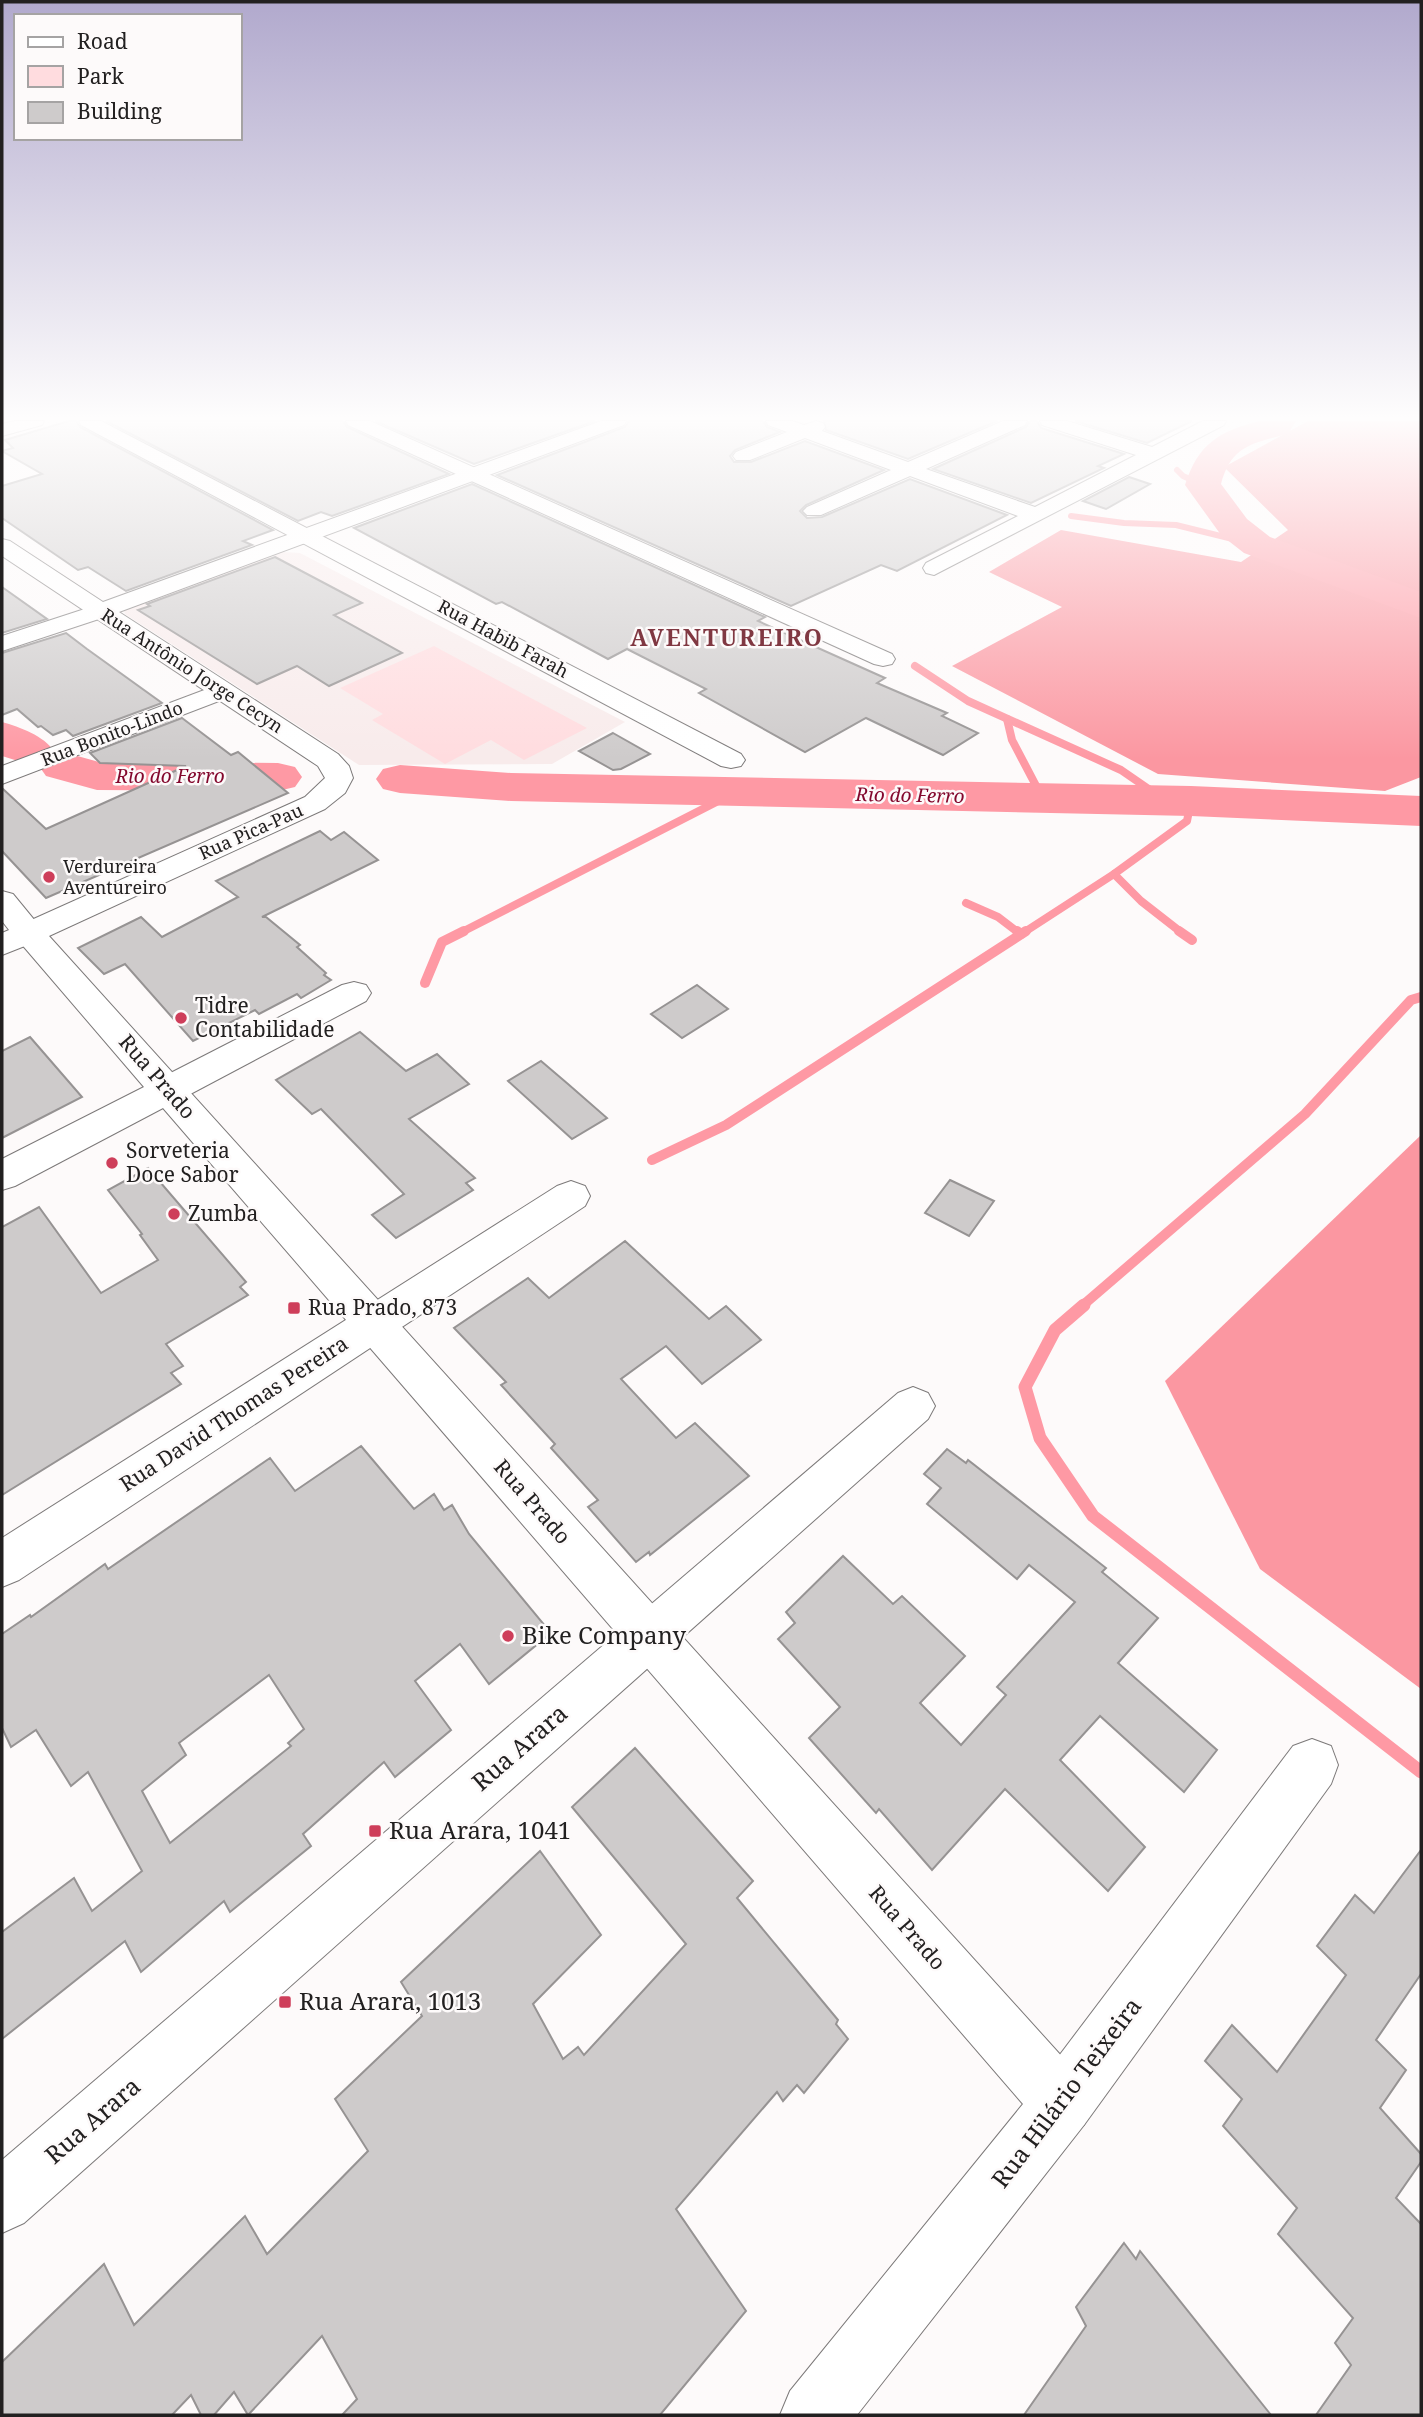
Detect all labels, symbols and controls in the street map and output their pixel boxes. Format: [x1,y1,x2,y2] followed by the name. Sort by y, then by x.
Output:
[14,14,242,140] legend
[77,27,128,55] text: Road
[77,62,124,90] text: Park
[77,97,162,125] text: Building
[434,594,573,683] street label: Rua Habib Farah
[97,602,288,738] street label: Rua Antônio Jorge Cecyn
[630,621,824,653] district label: AVENTUREIRO
[37,695,186,771] street label: Rua Bonito-Lindo
[114,763,225,789] water label: Rio do Ferro
[854,781,965,809] water label: Rio do Ferro
[195,797,307,865] street label: Rua Pica-Pau
[63,854,167,899] place label: Verdureira Aventureiro
[41,869,57,885] marker: Verdureira Aventureiro
[195,991,334,1043] place label: Tidre Contabilidade
[173,1010,189,1026] marker: Tidre Contabilidade
[113,1028,202,1125] street label: Rua Prado
[126,1136,239,1188] place label: Sorveteria Doce Sabor
[104,1155,120,1171] marker: Sorveteria Doce Sabor
[188,1199,258,1227] place label: Zumba
[166,1206,182,1222] marker: Zumba
[308,1293,457,1321] place label: Rua Prado, 873
[286,1300,302,1316] marker: Rua Prado, 873
[114,1329,353,1498] street label: Rua David Thomas Pereira
[488,1453,577,1550] street label: Rua Prado
[522,1618,687,1651] place label: Bike Company
[500,1628,516,1644] marker: Bike Company
[464,1696,574,1797] street label: Rua Arara
[389,1813,571,1846] place label: Rua Arara, 1041
[367,1823,383,1839] marker: Rua Arara, 1041
[863,1879,952,1976] street label: Rua Prado
[299,1984,481,2017] place label: Rua Arara, 1013
[983,1990,1148,2194] street label: Rua Hilário Teixeira
[277,1994,293,2010] marker: Rua Arara, 1013
[37,2069,147,2170] street label: Rua Arara

